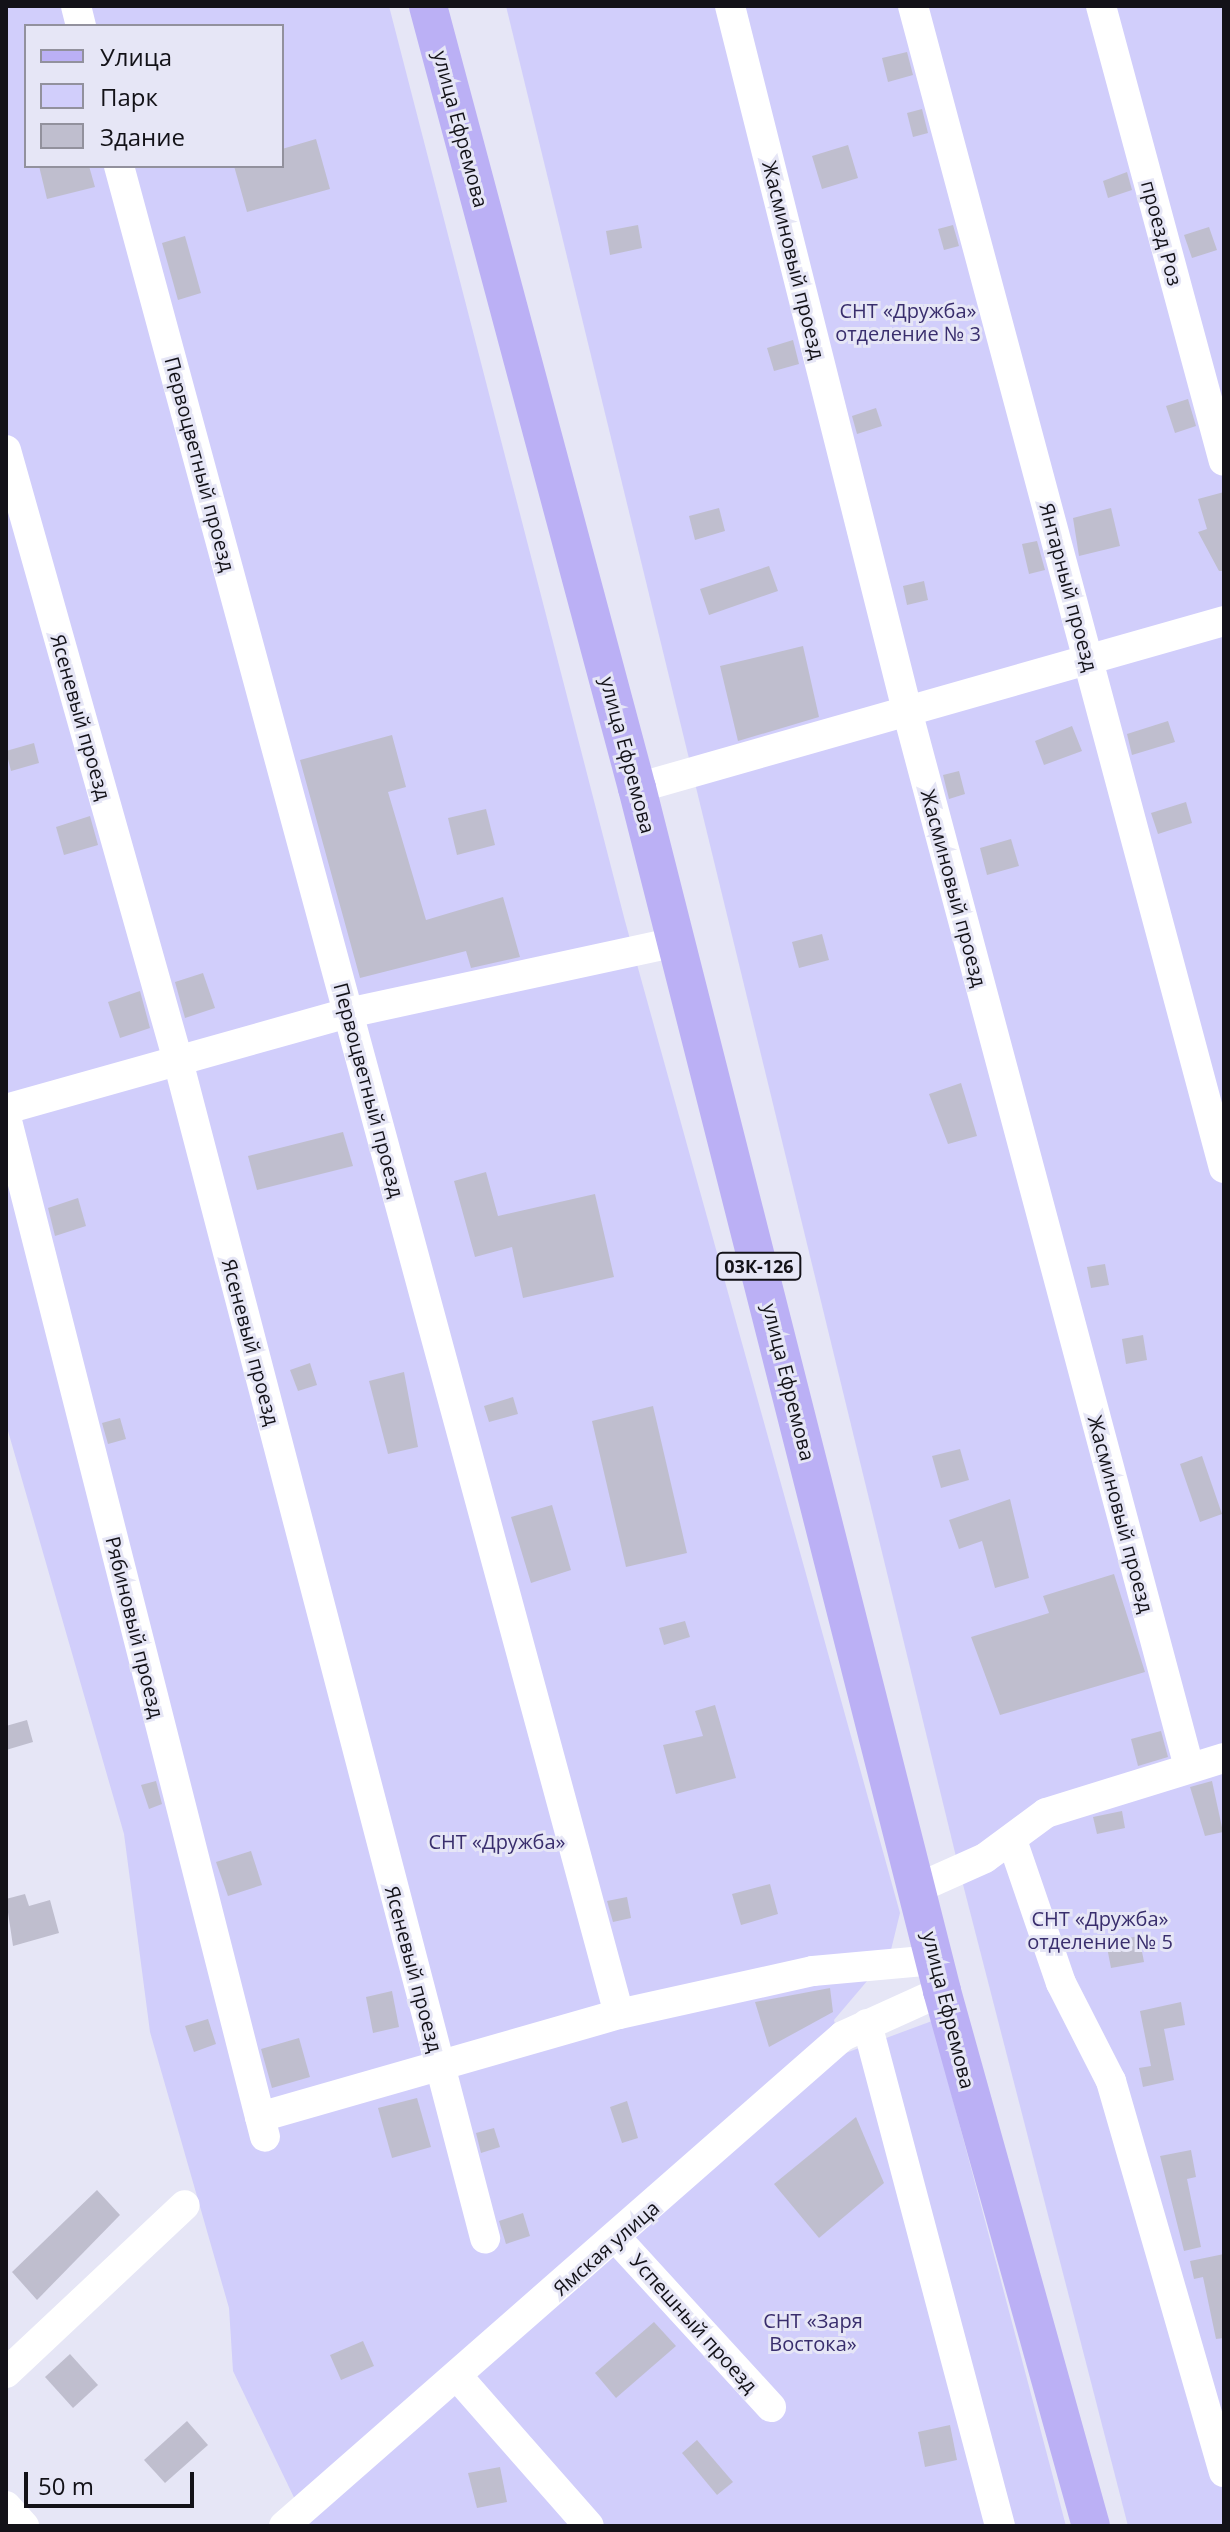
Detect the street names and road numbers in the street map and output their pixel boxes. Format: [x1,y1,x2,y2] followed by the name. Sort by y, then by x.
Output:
[429,48,493,210] street label: улица Ефремова
[758,158,830,362] street label: Жасминовый проезд
[1136,178,1188,288] street label: проезд Роз
[160,354,240,574] street label: Первоцветный проезд
[1035,500,1103,674] street label: Янтарный проезд
[46,631,116,803] street label: Ясеневый проезд
[596,674,660,836] street label: улица Ефремова
[916,787,992,989] street label: Жасминовый проезд
[329,980,409,1200] street label: Первоцветный проезд
[715,1252,803,1280] road number: 03К-126
[217,1256,285,1428] street label: Ясеневый проезд
[758,1301,820,1463] street label: улица Ефремова
[1083,1413,1159,1615] street label: Жасминовый проезд
[101,1534,169,1720] street label: Рябиновый проезд
[380,1883,448,2055] street label: Ясеневый проезд
[918,1929,980,2091] street label: улица Ефремова
[548,2196,664,2300] street label: Ямская улица
[625,2249,763,2397] street label: Успешный проезд

